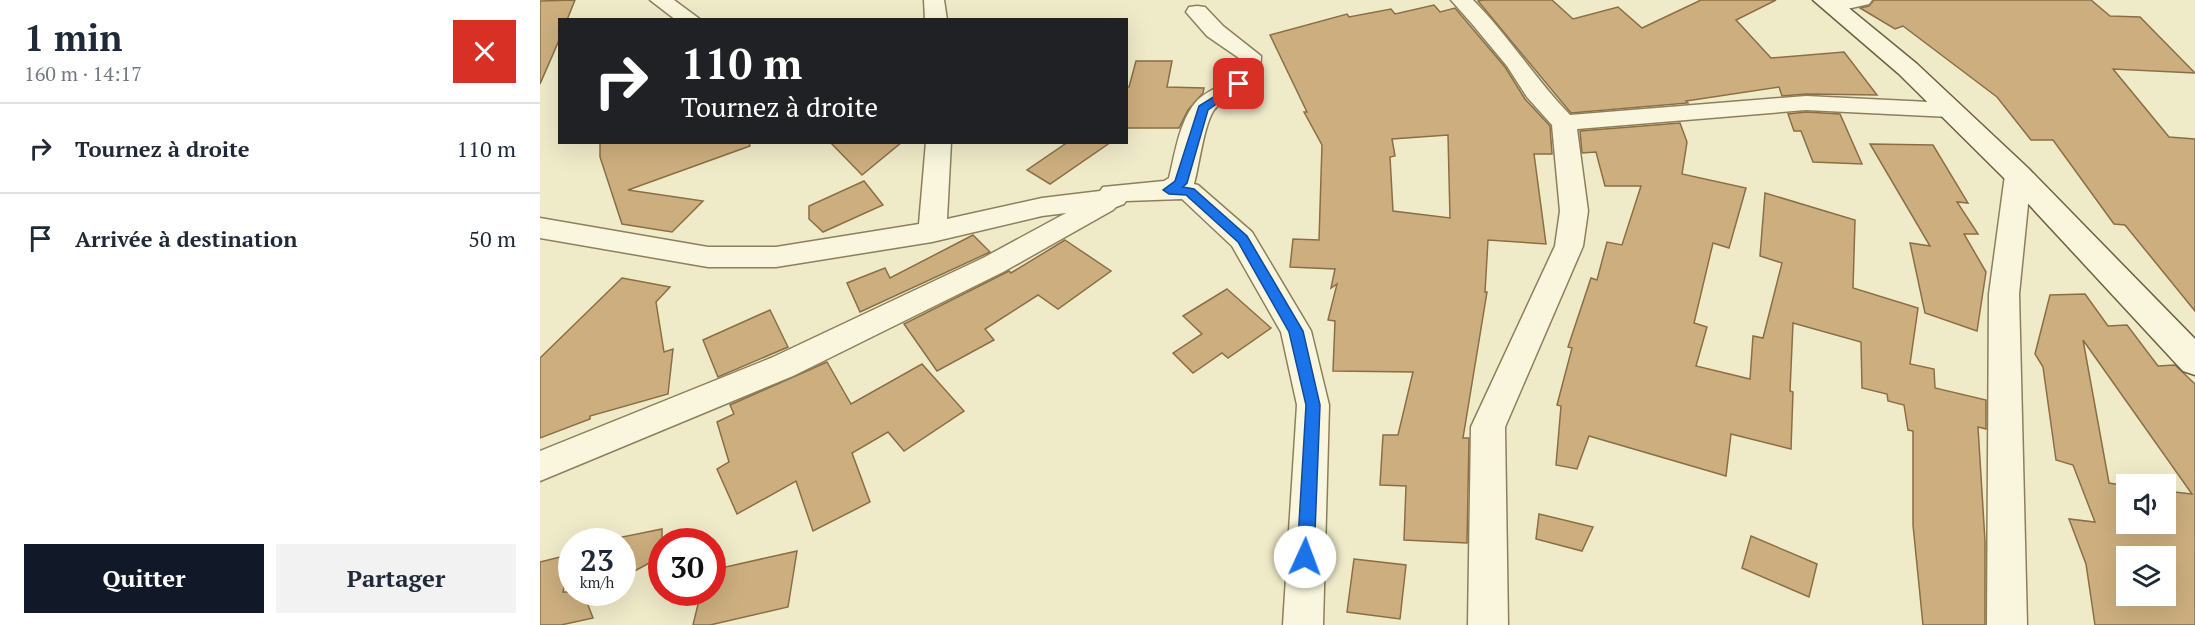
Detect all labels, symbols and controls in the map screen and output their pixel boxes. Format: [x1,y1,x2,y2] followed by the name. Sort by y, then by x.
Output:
[24,14,122,61] text: 1 min
[453,20,516,83] button: close
[681,35,802,91] text: 110 m
[582,42,660,120] icon: right
[1213,58,1264,109] pin
[24,60,142,87] text: 160 m · 14:17
[1222,67,1255,100] icon: arrive
[681,89,878,125] text: Tournez à droite
[24,132,57,165] icon: right
[75,134,250,163] text: Tournez à droite
[456,134,516,163] text: 110 m
[24,222,57,255] icon: arrive
[75,224,297,253] text: Arrivée à destination
[468,224,516,253] text: 50 m
[2116,474,2176,606] map controls
[2116,474,2176,534] button: sound
[1273,525,1337,589] position arrow
[648,528,726,606] speed limit sign: 30
[580,540,614,580] text: 23
[24,544,264,613] button: Quitter
[276,544,516,613] button: Partager
[2116,546,2176,606] button: layers
[580,572,614,592] text: km/h

